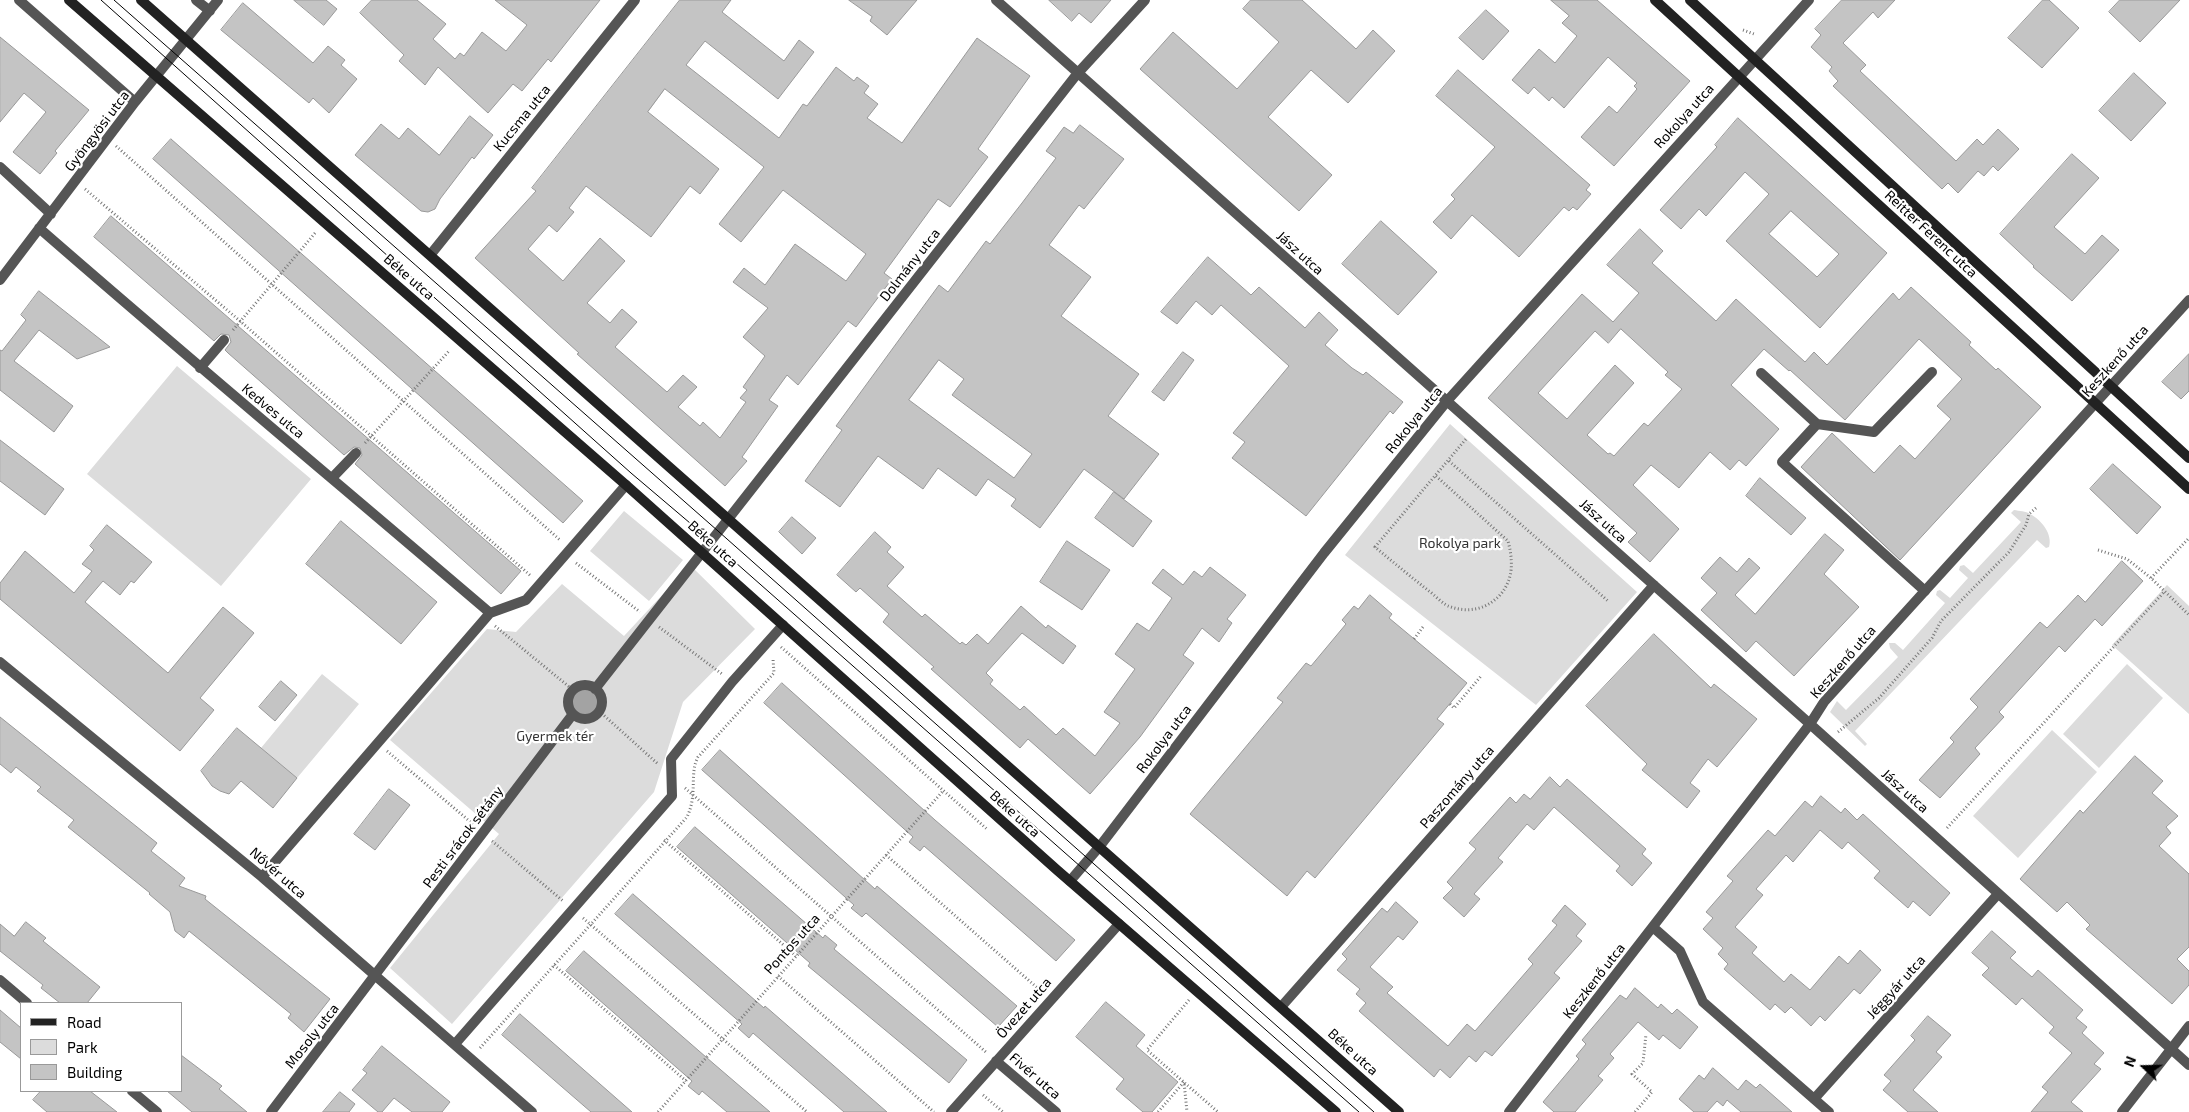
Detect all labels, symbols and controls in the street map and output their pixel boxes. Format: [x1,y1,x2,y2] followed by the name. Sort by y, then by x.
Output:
[1651,80,1717,152] street label: Rokolya utca
[490,81,554,155] street label: Kucsma utca
[61,87,133,175] street label: Gyöngyösi utca
[1881,187,1981,281] street label: Reitter Ferenc utca
[876,225,944,305] street label: Dolmány utca
[1273,227,1327,279] street label: Jász utca
[380,250,438,304] street label: Béke utca
[2078,321,2152,401] street label: Keszkenő utca
[238,380,308,442] street label: Kedves utca
[1382,383,1446,457] street label: Rokolya utca
[1576,495,1630,547] street label: Jász utca
[684,517,742,571] street label: Béke utca
[1419,535,1501,551] park label: Rokolya park
[1807,622,1879,702] street label: Keszkenő utca
[1133,702,1195,776] street label: Rokolya utca
[516,728,594,744] park label: Gyermek tér
[1416,742,1498,832] street label: Paszomány utca
[1878,765,1932,817] street label: Jász utca
[419,783,507,891] street label: Pesti srácok sétány
[986,787,1044,841] street label: Béke utca
[246,844,310,902] street label: Nővér utca
[760,910,824,978] street label: Pontos utca
[1559,940,1629,1022] street label: Keszkenő utca
[1863,952,1929,1022] street label: Jéggyár utca
[993,974,1055,1042] street label: Övezet utca
[282,1000,342,1072] street label: Mosoly utca
[20,1002,182,1092] legend
[67,1013,102,1031] text: Road
[1324,1025,1382,1079] street label: Béke utca
[67,1038,98,1056] text: Park
[2119,1042,2169,1092] north arrow
[1006,1049,1064,1103] street label: Fivér utca
[2120,1054,2139,1069] text: N
[67,1063,122,1081] text: Building

